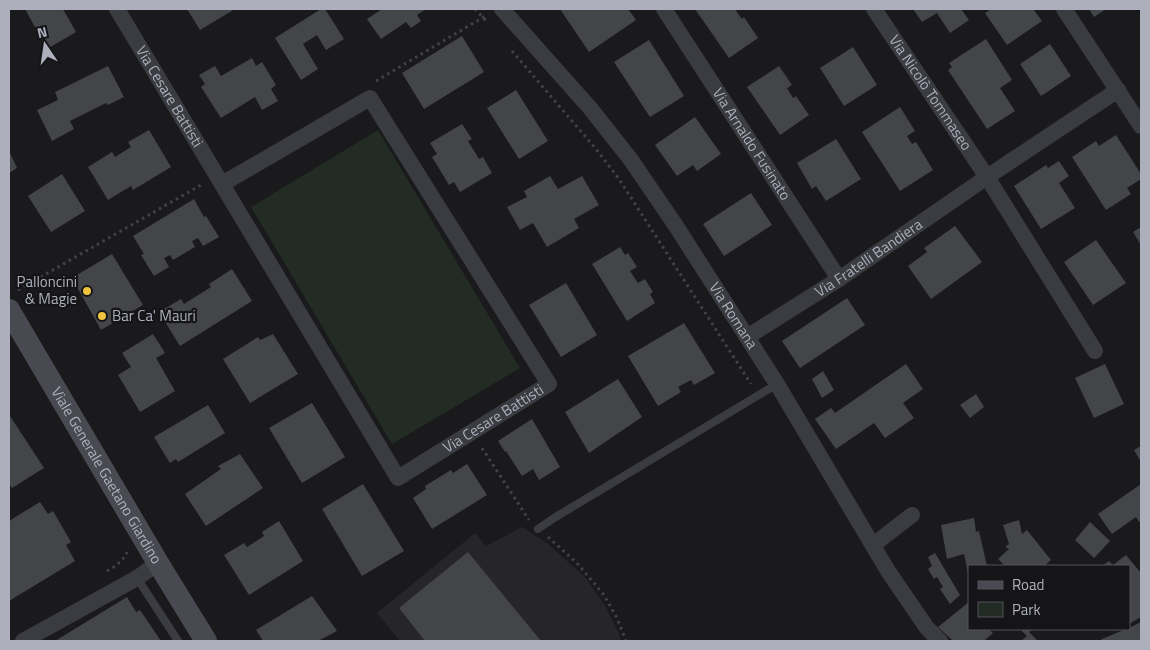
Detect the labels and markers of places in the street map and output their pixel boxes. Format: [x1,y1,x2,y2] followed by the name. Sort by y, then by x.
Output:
[17,270,77,310] place label: Palloncini & Magie
[81,285,93,297] marker: Palloncini & Magie
[112,304,196,327] place label: Bar Ca' Mauri
[96,310,108,322] marker: Bar Ca' Mauri

